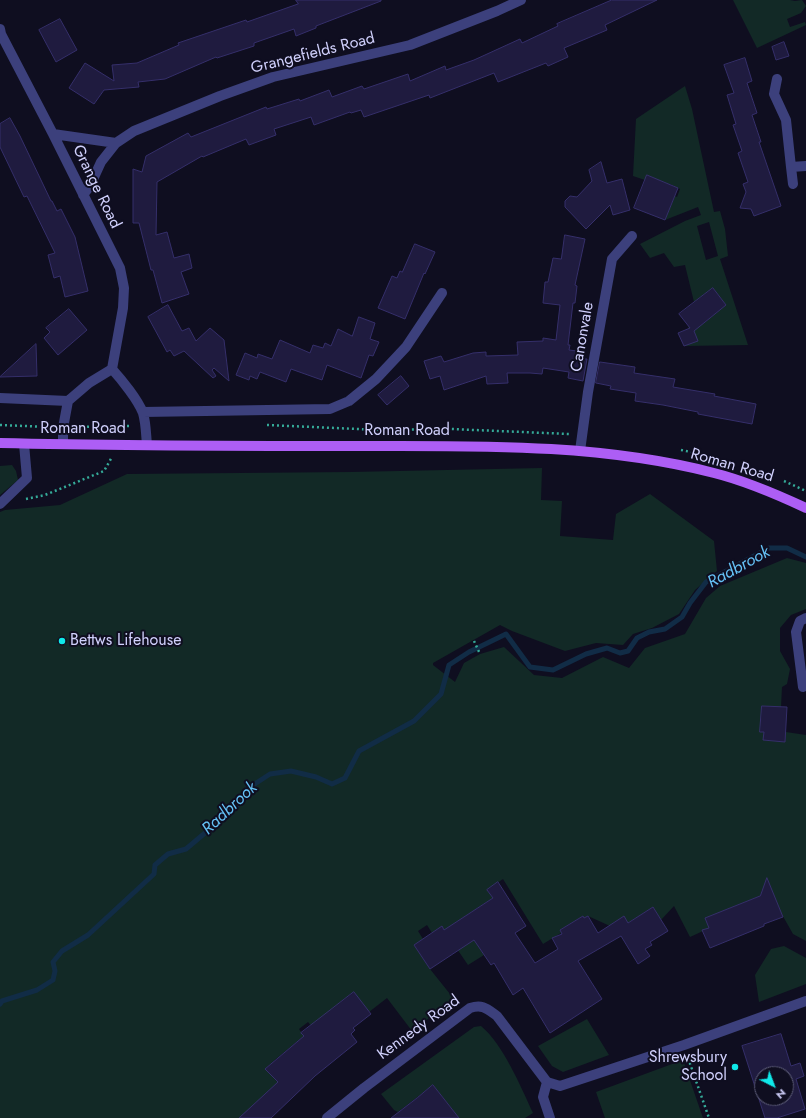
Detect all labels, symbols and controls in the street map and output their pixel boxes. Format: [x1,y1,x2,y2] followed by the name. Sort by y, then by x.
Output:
[249,29,377,79] street label: Grangefields Road
[68,142,124,232] street label: Grange Road
[567,300,599,374] street label: Canonvale
[40,419,126,439] street label: Roman Road
[364,421,450,441] street label: Roman Road
[688,445,776,487] street label: Roman Road
[704,543,774,593] water label: Radbrook
[70,631,181,651] place label: Bettws Lifehouse
[57,636,67,646] marker: Bettws Lifehouse
[198,778,262,840] water label: Radbrook
[374,992,464,1064] street label: Kennedy Road
[649,1048,727,1086] place label: Shrewsbury School
[730,1062,740,1072] marker: Shrewsbury School
[754,1066,794,1106] north arrow
[773,1085,790,1103] text: N

